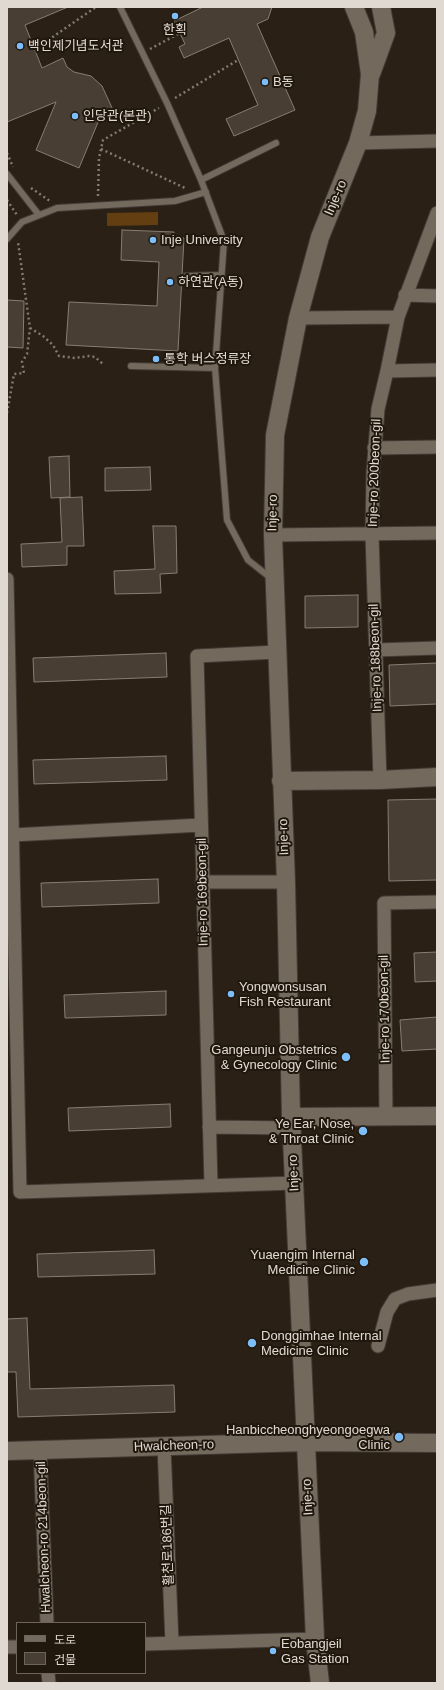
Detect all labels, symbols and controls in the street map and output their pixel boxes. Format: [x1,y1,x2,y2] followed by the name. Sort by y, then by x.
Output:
[170,11,180,21] marker: 한획
[163,22,187,38] place label: 한획
[28,38,124,54] place label: 백인제기념도서관
[15,41,25,51] marker: 백인제기념도서관
[273,74,294,90] place label: B동
[260,77,270,87] marker: B동
[83,108,151,124] place label: 인당관(본관)
[70,111,80,121] marker: 인당관(본관)
[322,178,350,218] street label: Inje-ro
[161,232,243,248] place label: Inje University
[148,235,158,245] marker: Inje University
[178,274,243,290] place label: 하연관(A동)
[165,277,175,287] marker: 하연관(A동)
[164,351,251,367] place label: 통학 버스정류장
[151,354,161,364] marker: 통학 버스정류장
[365,419,385,527] street label: Inje-ro 200beon-gil
[265,494,281,532] street label: Inje-ro
[366,604,386,712] street label: Inje-ro 188beon-gil
[276,818,292,856] street label: Inje-ro
[194,838,212,946] street label: Inje-ro 169beon-gil
[376,955,394,1063] street label: Inje-ro 170beon-gil
[239,979,331,1010] place label: Yongwonsusan Fish Restaurant
[226,989,236,999] marker: Yongwonsusan Fish Restaurant
[211,1042,337,1073] place label: Gangeunju Obstetrics & Gynecology Clinic
[340,1051,352,1063] marker: Gangeunju Obstetrics & Gynecology Clinic
[269,1116,354,1147] place label: Ye Ear, Nose, & Throat Clinic
[357,1125,369,1137] marker: Ye Ear, Nose, & Throat Clinic
[285,1154,303,1192] street label: Inje-ro
[250,1247,355,1278] place label: Yuaengim Internal Medicine Clinic
[358,1256,370,1268] marker: Yuaengim Internal Medicine Clinic
[261,1328,382,1359] place label: Donggimhae Internal Medicine Clinic
[246,1337,258,1349] marker: Donggimhae Internal Medicine Clinic
[226,1422,390,1453] place label: Hanbiccheonghyeongoegwa Clinic
[393,1431,405,1443] marker: Hanbiccheonghyeongoegwa Clinic
[134,1437,214,1455] street label: Hwalcheon-ro
[34,1461,54,1613] street label: Hwalcheon-ro 214beon-gil
[299,1478,317,1516] street label: Inje-ro
[159,1504,177,1586] street label: 활천로186번길
[16,1622,146,1674] legend
[54,1633,76,1647] text: 도로
[281,1636,349,1667] place label: Eobangjeil Gas Station
[268,1646,278,1656] marker: Eobangjeil Gas Station
[54,1653,76,1667] text: 건물

